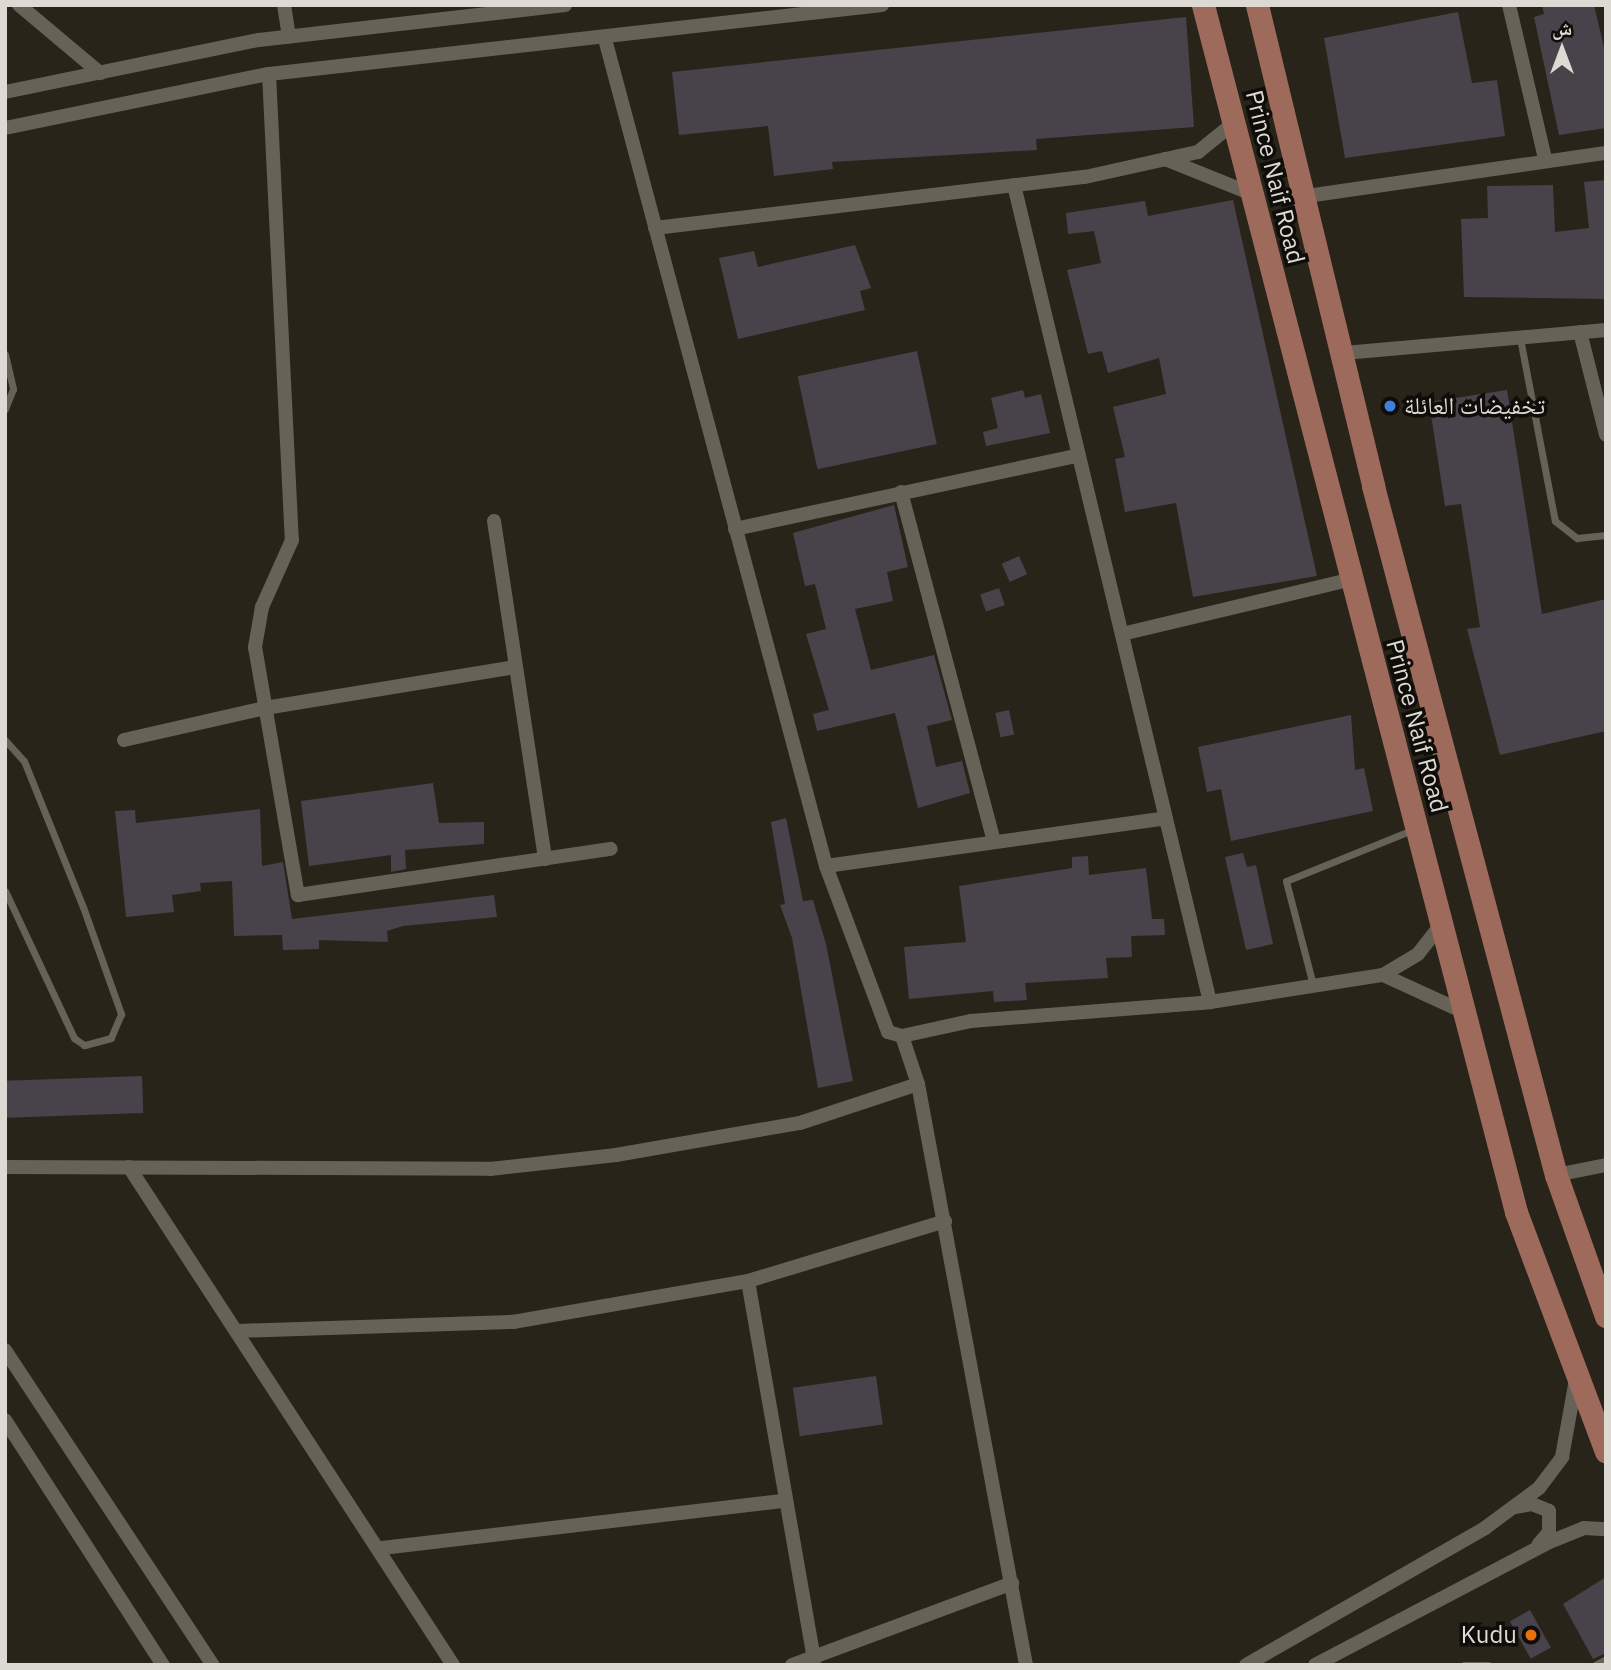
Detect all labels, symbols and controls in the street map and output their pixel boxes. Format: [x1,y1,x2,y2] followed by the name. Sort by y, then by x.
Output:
[1527,14,1597,84] north arrow
[1552,16,1572,40] text: ش
[1240,87,1310,267] street label: Prince Naif Road
[1404,392,1545,420] place label: تخفيضات العائلة
[1382,398,1398,414] marker: تخفيضات العائلة
[1380,636,1454,816] street label: Prince Naif Road
[1461,1621,1517,1649] place label: Kudu
[1523,1627,1539,1643] marker: Kudu

